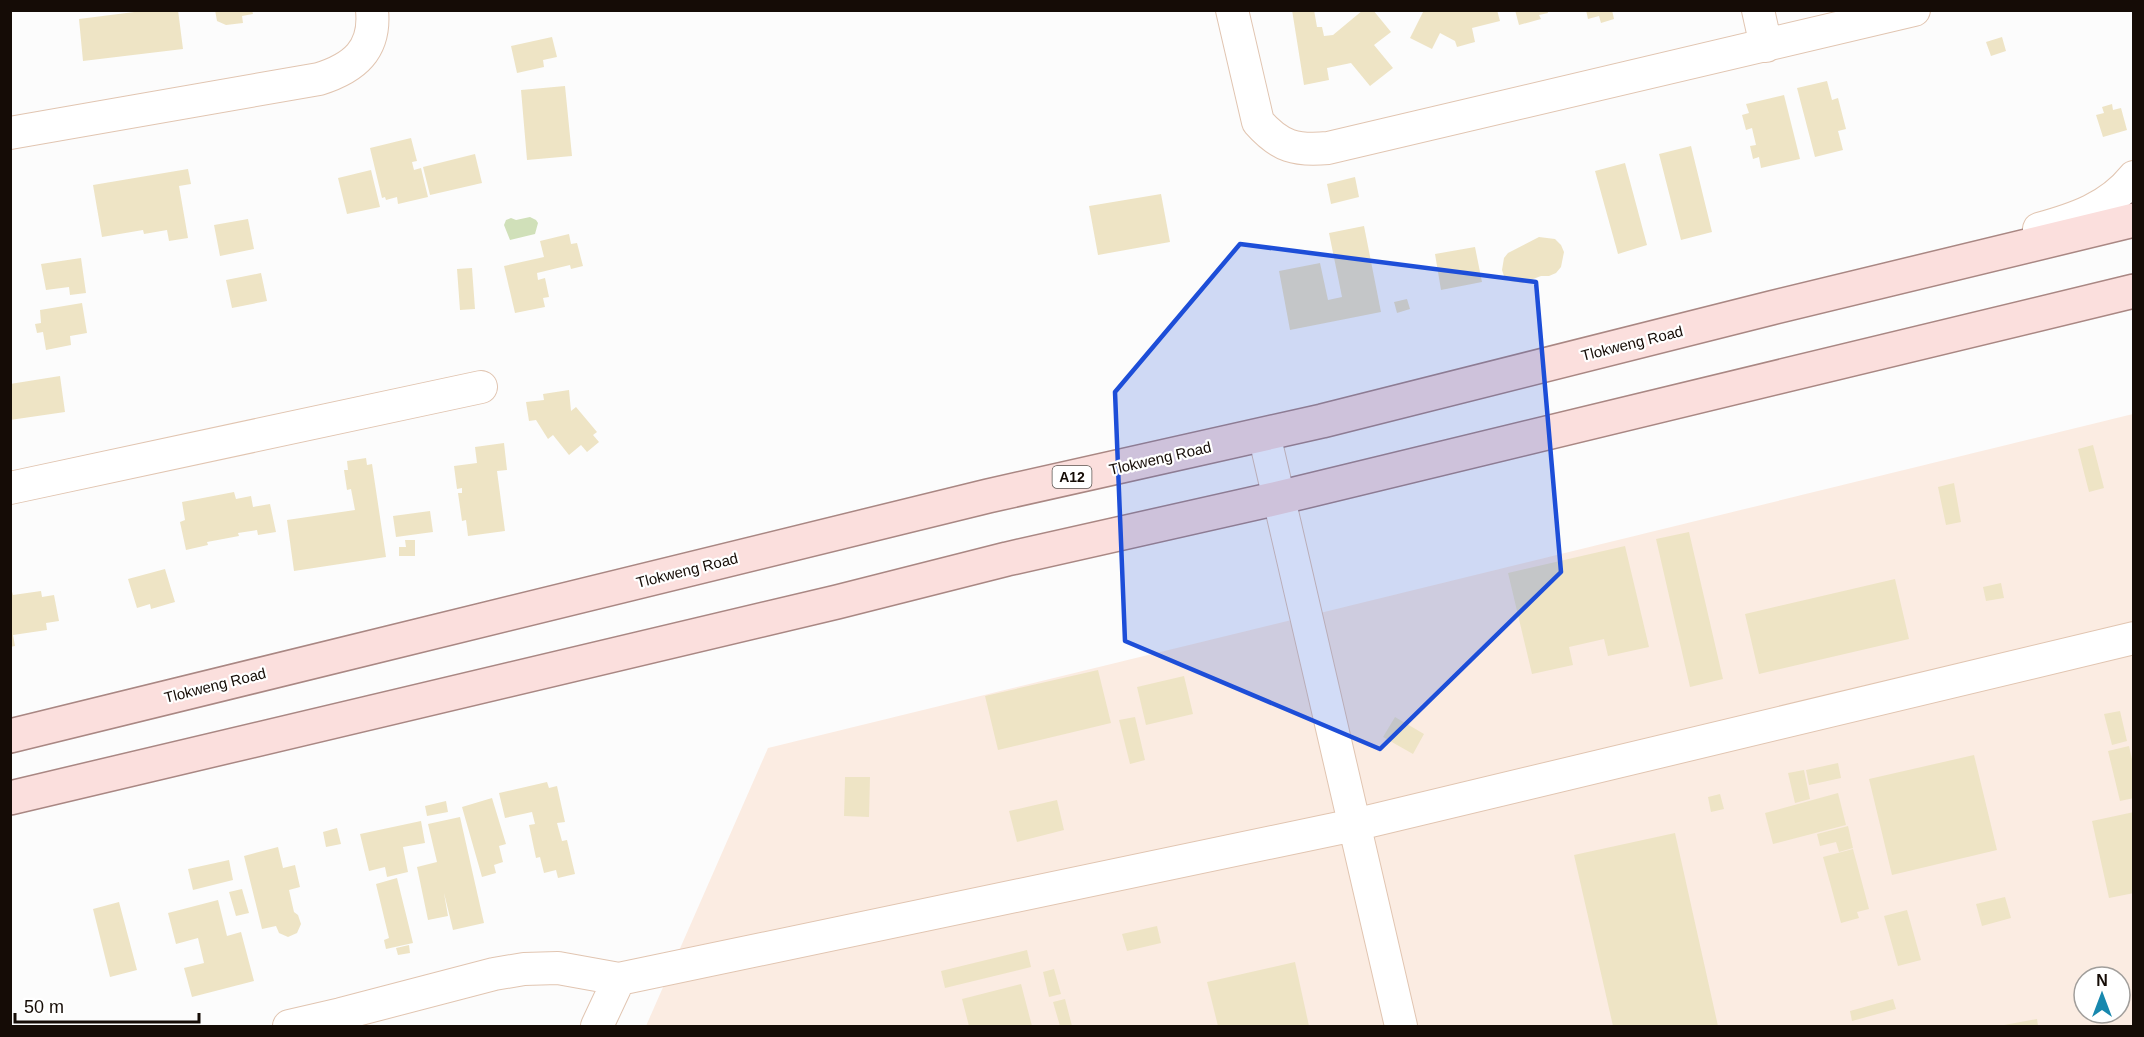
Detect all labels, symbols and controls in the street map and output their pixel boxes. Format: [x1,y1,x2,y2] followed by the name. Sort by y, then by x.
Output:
[1579,322,1685,364] street label: Tlokweng Road
[1107,438,1213,478] street label: Tlokweng Road
[1052,466,1092,488] road number: A12
[634,549,740,591] street label: Tlokweng Road
[162,664,268,706] street label: Tlokweng Road
[2072,965,2132,1025] north arrow
[2096,972,2108,989] text: N
[15,986,200,1024] scale bar
[24,997,64,1017] text: 50 m

